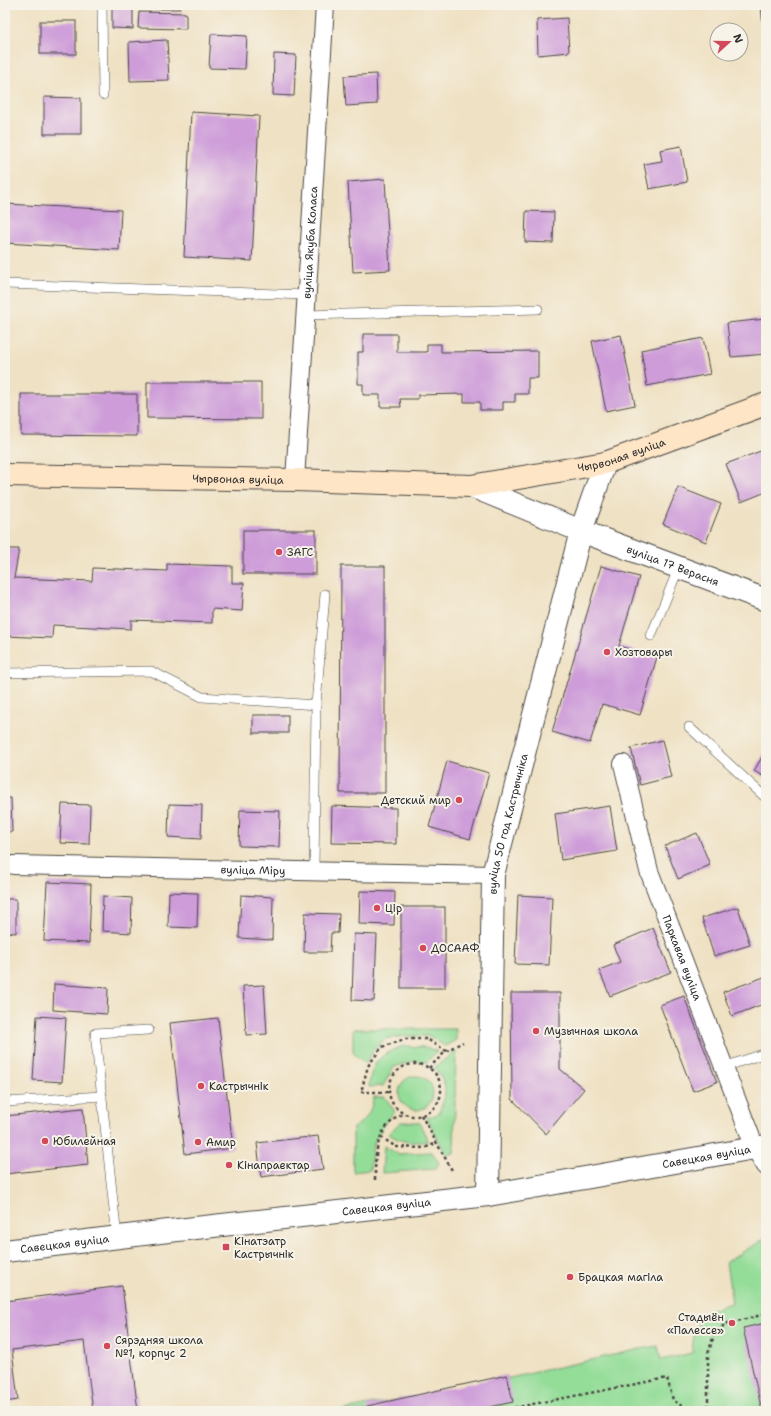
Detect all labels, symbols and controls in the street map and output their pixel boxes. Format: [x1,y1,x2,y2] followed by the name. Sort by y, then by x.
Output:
[709,22,749,62] north arrow
[729,32,747,46] text: N
[299,185,321,299] street label: вуліца Якуба Коласа
[576,434,667,475] street label: Чырвоная вуліца
[192,471,284,487] street label: Чырвоная вуліца
[625,541,721,589] street label: вуліца 17 Верасня
[287,545,314,560] place label: ЗАГС
[274,547,284,557] marker: ЗАГС
[615,645,672,660] place label: Хозтовары
[602,647,612,657] marker: Хозтовары
[485,752,531,894] street label: вуліца 50 год Кастрычніка
[381,793,451,808] place label: Детский мир
[454,795,464,805] marker: Детский мир
[220,862,286,878] street label: вуліца Міру
[385,901,402,916] place label: Цір
[372,903,382,913] marker: Цір
[659,913,705,1003] street label: Паркавая вуліца
[431,941,479,956] place label: ДОСААФ
[418,943,428,953] marker: ДОСААФ
[544,1024,638,1039] place label: Музычная школа
[531,1026,541,1036] marker: Музычная школа
[209,1079,269,1094] place label: Кастрычнік
[196,1081,206,1091] marker: Кастрычнік
[53,1134,116,1149] place label: Юбилейная
[206,1135,236,1150] place label: Амир
[40,1136,50,1146] marker: Юбилейная
[193,1137,203,1147] marker: Амир
[661,1141,752,1172] street label: Савецкая вуліца
[237,1158,310,1173] place label: Кінапраектар
[224,1160,234,1170] marker: Кінапраектар
[341,1194,432,1219] street label: Савецкая вуліца
[19,1231,110,1257] street label: Савецкая вуліца
[234,1234,294,1262] place label: Кінатэатр Кастрычнік
[221,1242,231,1252] marker: Кінатэатр Кастрычнік
[578,1270,663,1285] place label: Брацкая магіла
[565,1272,575,1282] marker: Брацкая магіла
[667,1310,724,1338] place label: Стадыён «Палессе»
[727,1318,737,1328] marker: Стадыён «Палессе»
[115,1333,203,1361] place label: Сярэдняя школа №1, корпус 2
[102,1341,112,1351] marker: Сярэдняя школа №1, корпус 2

